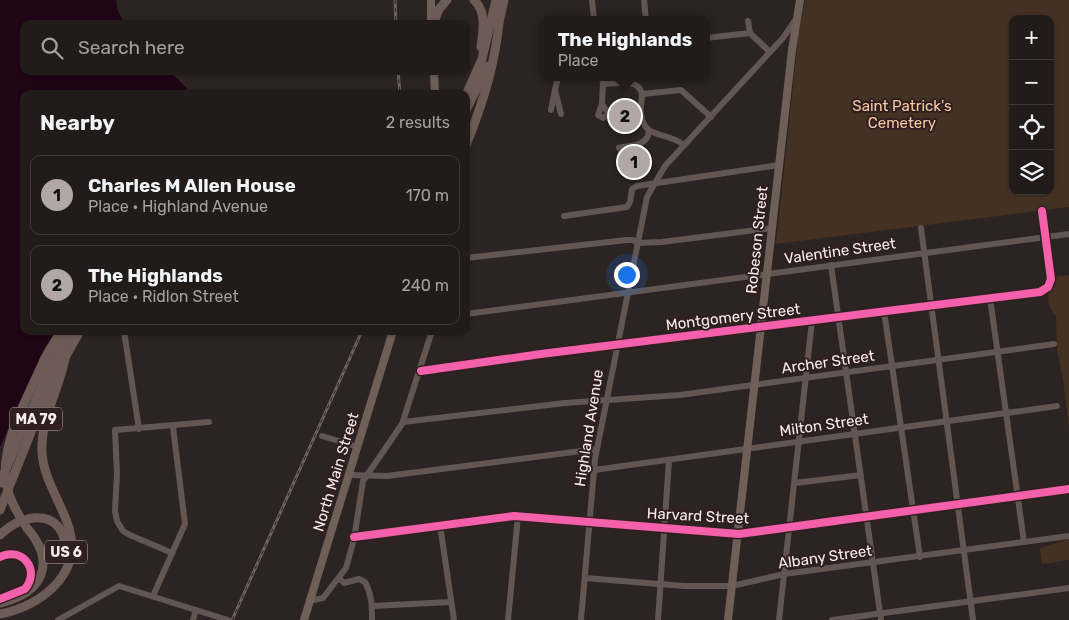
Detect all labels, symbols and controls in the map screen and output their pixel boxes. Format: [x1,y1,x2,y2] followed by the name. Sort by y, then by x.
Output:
[1009,15,1054,195] map controls
[1009,15,1054,60] button: +
[540,16,710,81] popup
[20,20,470,75] search box
[558,28,692,51] text: The Highlands
[38,34,66,62] icon: search
[78,36,185,59] text: Search here
[558,51,598,70] text: Place
[1009,60,1054,105] button: −
[609,97,641,135] pin: 2
[852,97,952,132] park label: Saint Patrick's Cemetery
[1009,105,1054,150] button: locate
[40,110,115,135] text: Nearby
[386,113,450,132] text: 2 results
[618,143,650,181] pin: 1
[1009,150,1054,195] button: layers
[88,174,296,197] text: Charles M Allen House
[742,185,772,295] street label: Robeson Street
[53,186,61,205] text: 1
[406,186,449,205] text: 170 m
[88,197,268,216] text: Place · Highland Avenue
[783,234,897,268] street label: Valentine Street
[614,262,640,288] your location
[88,264,223,287] text: The Highlands
[52,276,62,295] text: 2
[402,276,449,295] text: 240 m
[88,287,239,306] text: Place · Ridlon Street
[665,300,801,334] street label: Montgomery Street
[780,347,876,377] street label: Archer Street
[571,368,607,488] street label: Highland Avenue
[10,408,62,430] road number: MA 79
[309,410,363,534] street label: North Main Street
[778,410,870,440] street label: Milton Street
[646,504,750,528] street label: Harvard Street
[45,540,87,564] road number: US 6
[777,541,873,573] street label: Albany Street

